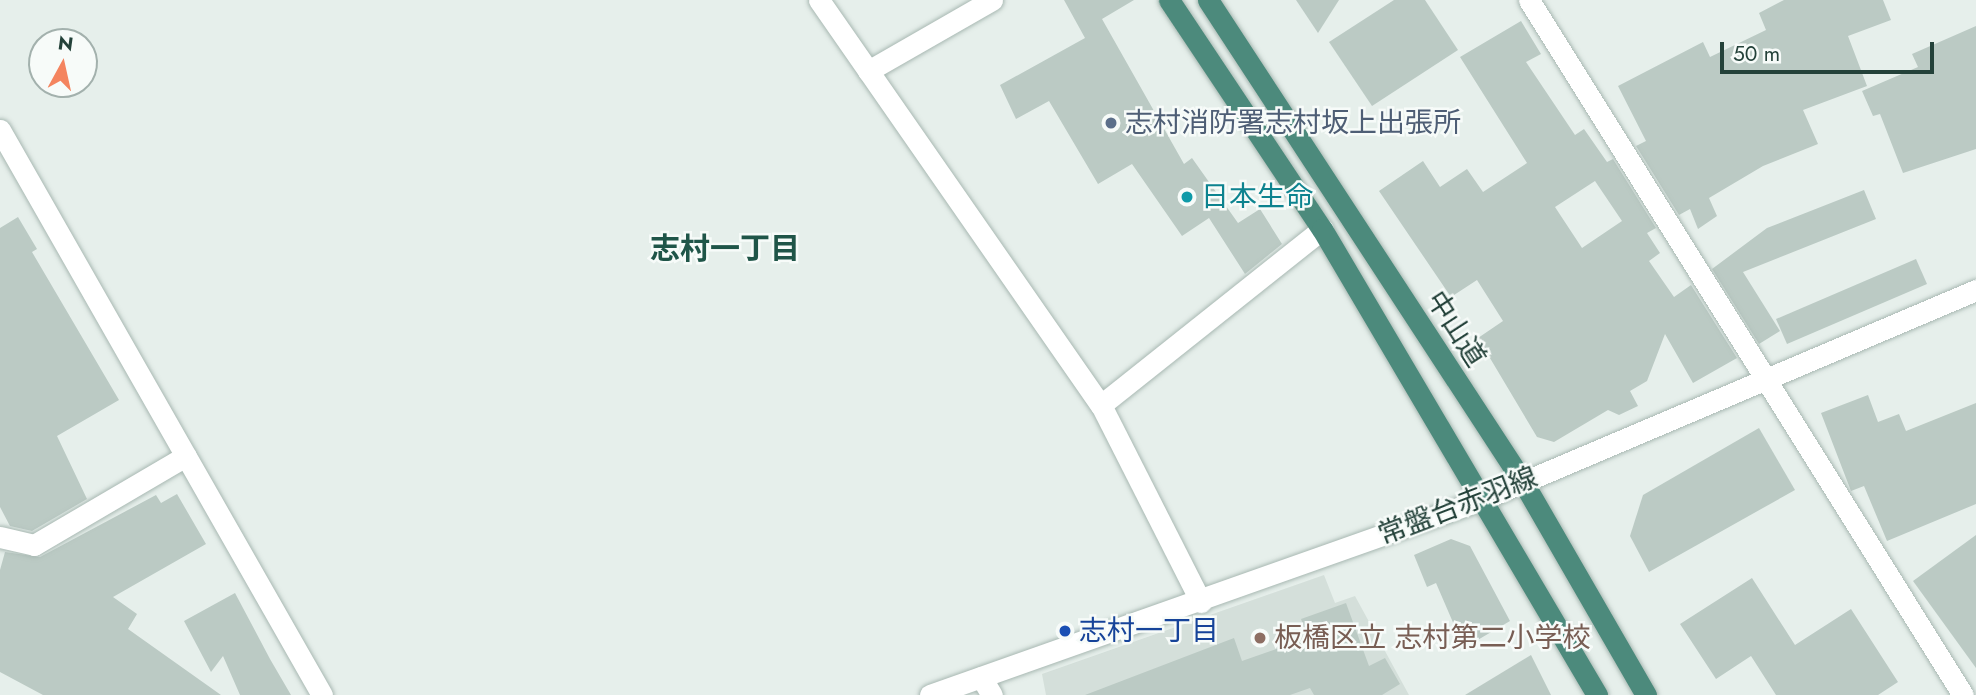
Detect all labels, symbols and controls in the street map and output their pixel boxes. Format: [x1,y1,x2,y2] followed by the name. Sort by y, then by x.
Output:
[28,28,98,98] north arrow
[1724,28,1938,72] scale bar
[56,29,75,58] text: N
[1733,39,1780,69] text: 50 m
[1125,106,1461,140] place label: 志村消防署志村坂上出張所
[1103,115,1119,131] marker: 志村消防署志村坂上出張所
[1201,180,1313,214] place label: 日本生命
[1179,189,1195,205] marker: 日本生命
[650,231,800,267] district label: 志村一丁目
[1419,285,1493,373] street label: 中山道
[1374,460,1542,552] street label: 常盤台赤羽線
[1079,614,1219,648] place label: 志村一丁目
[1274,621,1590,655] place label: 板橋区立 志村第二小学校
[1057,623,1073,639] marker: 志村一丁目
[1252,630,1268,646] marker: 板橋区立 志村第二小学校

